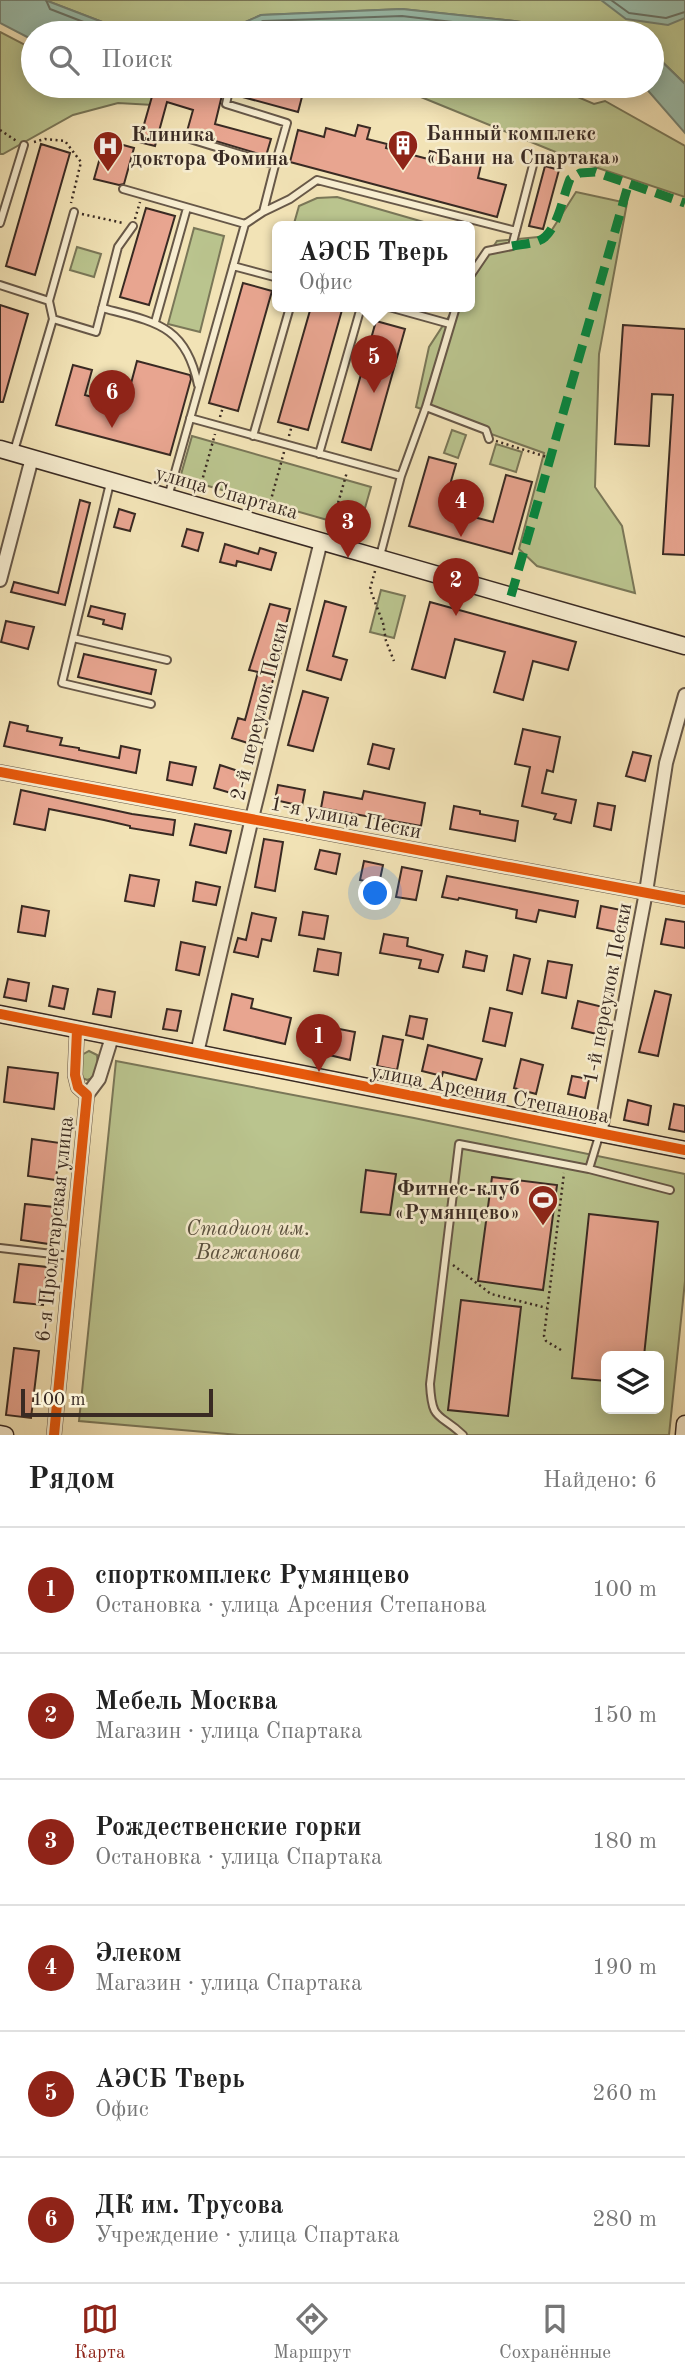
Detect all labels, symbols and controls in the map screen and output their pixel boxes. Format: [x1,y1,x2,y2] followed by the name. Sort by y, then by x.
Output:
[21,21,664,98] search box
[45,41,83,79] icon: search
[101,47,173,73] text: Поиск
[426,124,620,169] place label: Банный комплекс «Бани на Спартака»
[131,125,289,170] place label: Клиника доктора Фомина
[386,128,420,172] building icon: Банный комплекс «Бани на Спартака»
[91,129,125,173] hospital icon: Клиника доктора Фомина
[272,221,475,312] popup
[299,240,448,266] text: АЭСБ Тверь
[299,271,352,294] text: Офис
[351,335,397,393] pin: 5
[89,370,135,428] pin: 6
[153,463,300,524] street label: улица Спартака
[438,479,484,537] pin: 4
[325,500,371,558] pin: 3
[433,558,479,616] pin: 2
[228,620,293,803] street label: 2-й переулок Пески
[268,794,423,843] street label: 1-я улица Пески
[358,876,392,910] your location
[581,901,636,1085] street label: 1-й переулок Пески
[296,1014,342,1072] pin: 1
[369,1061,611,1128] street label: улица Арсения Степанова
[33,1115,78,1343] street label: 6-я Пролетарская улица
[394,1179,520,1224] place label: Фитнес-клуб «Румянцево»
[526,1183,560,1227] sports icon: Фитнес-клуб «Румянцево»
[186,1219,310,1264] park label: Стадион им. Вагжанова
[601,1351,664,1414] map controls
[601,1351,664,1414] button: layers
[21,1386,214,1418] scale bar
[32,1391,85,1410] text: 100 m
[28,1465,115,1495] text: Рядом
[543,1469,657,1492] text: Найдено: 6
[95,1563,410,1589] text: cпорткомплекс Румянцево
[44,1578,58,1601] text: 1
[592,1578,657,1601] text: 100 m
[95,1594,487,1617] text: Остановка · улица Арсения Степанова
[95,1689,278,1715] text: Мебель Москва
[44,1704,58,1727] text: 2
[592,1704,657,1727] text: 150 m
[95,1720,362,1743] text: Магазин · улица Спартака
[95,1815,362,1841] text: Рождественские горки
[44,1830,58,1853] text: 3
[592,1830,657,1853] text: 180 m
[95,1846,382,1869] text: Остановка · улица Спартака
[95,1941,182,1967] text: Элеком
[44,1956,58,1979] text: 4
[592,1956,657,1979] text: 190 m
[95,1972,362,1995] text: Магазин · улица Спартака
[95,2067,245,2093] text: АЭСБ Тверь
[44,2082,58,2105] text: 5
[592,2082,657,2105] text: 260 m
[95,2098,149,2121] text: Офис
[95,2193,284,2219] text: ДК им. Трусова
[44,2208,58,2231] text: 6
[592,2208,657,2231] text: 280 m
[95,2224,400,2247] text: Учреждение · улица Спартака
[74,2300,125,2365] tab: Карта
[273,2300,351,2365] tab: Маршрут
[499,2300,611,2365] tab: Сохранённые

